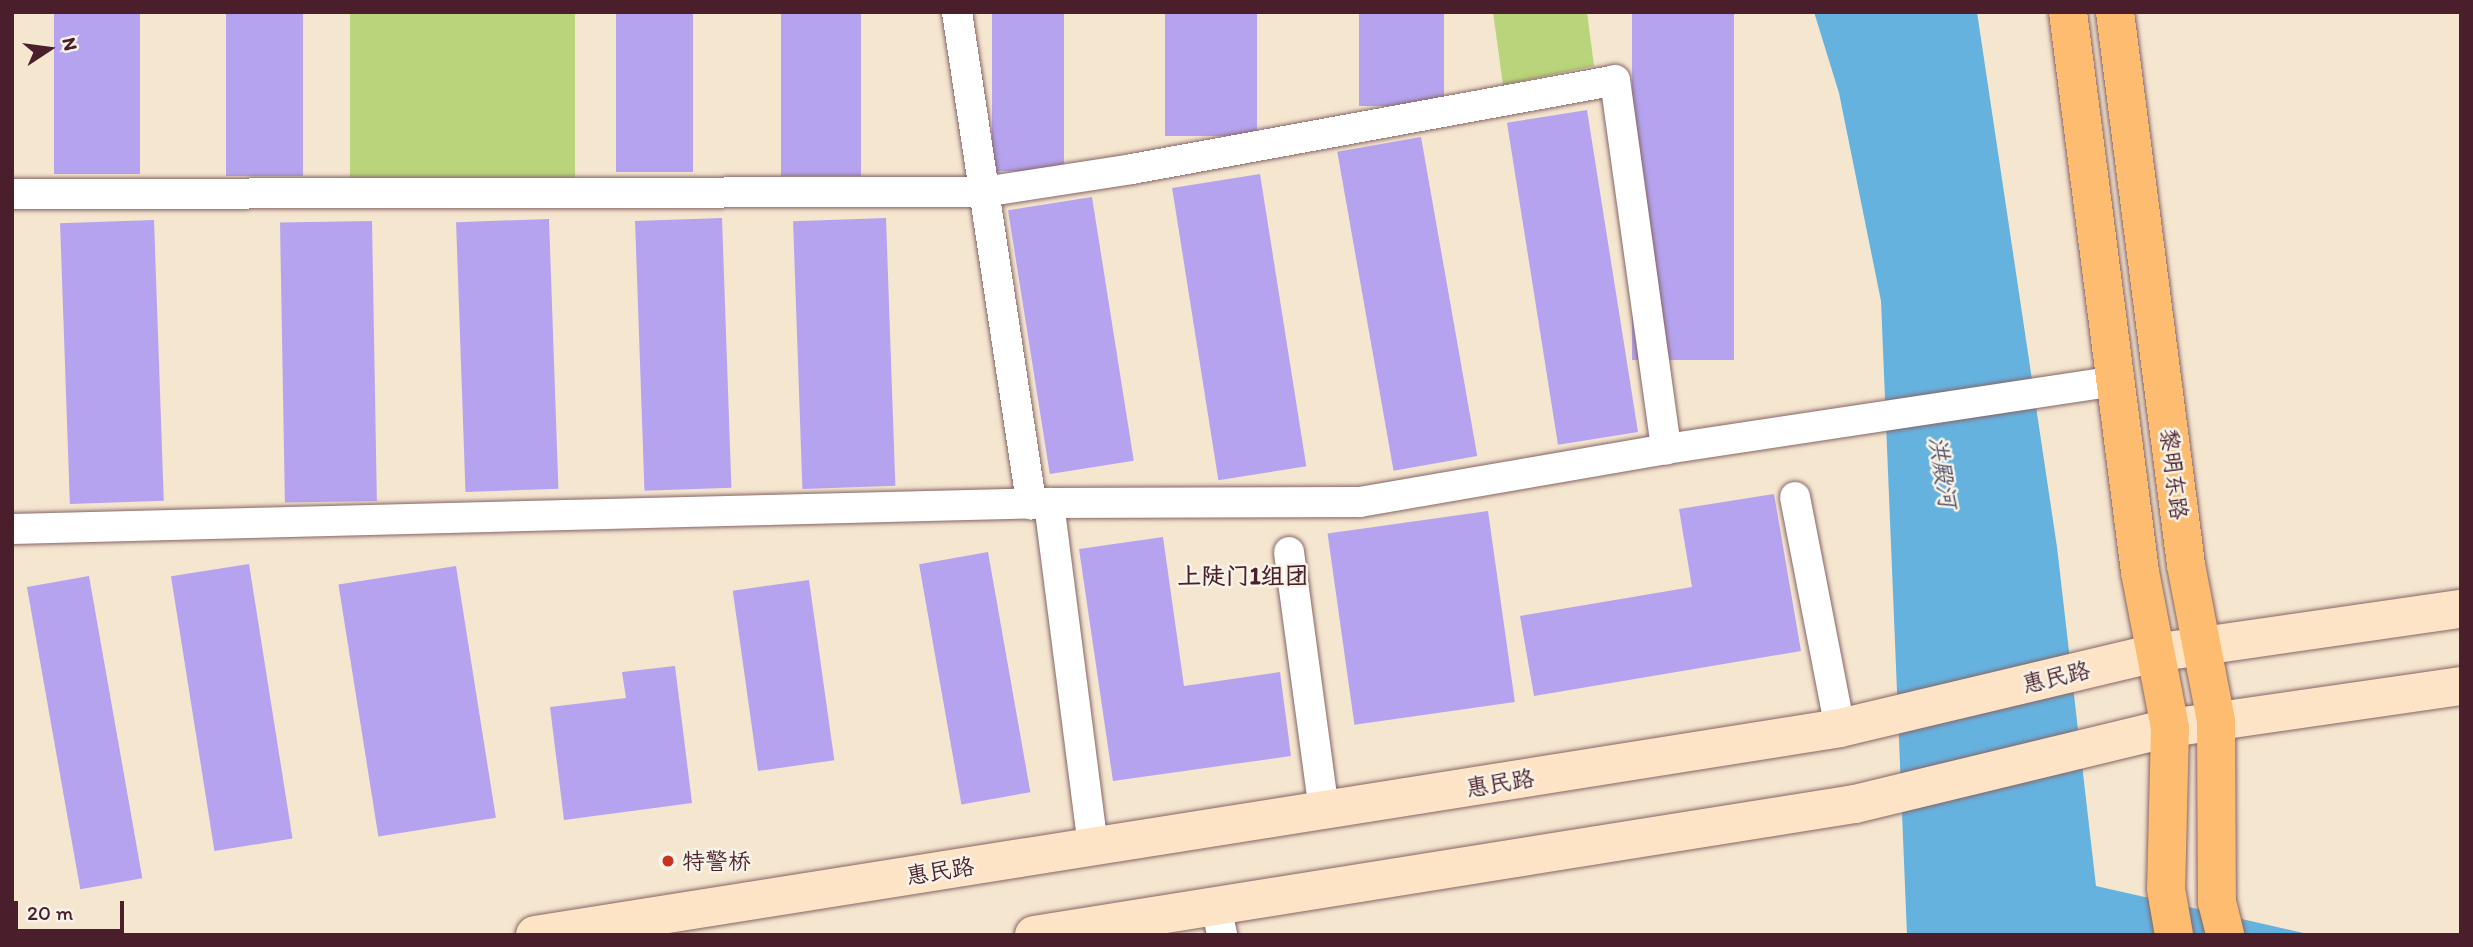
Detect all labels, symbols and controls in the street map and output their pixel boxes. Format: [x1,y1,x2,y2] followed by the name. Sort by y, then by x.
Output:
[14,14,84,84] north arrow
[57,35,83,53] text: N
[2155,427,2193,521] street label: 黎明东路
[1923,434,1963,510] water label: 洪殿河
[1177,562,1309,590] district label: 上陡门1组团
[2019,656,2093,698] street label: 惠民路
[1464,764,1536,802] street label: 惠民路
[682,847,751,875] place label: 特警桥
[904,852,976,890] street label: 惠民路
[660,853,676,869] marker: 特警桥
[18,888,128,932] scale bar
[27,900,73,925] text: 20 m

